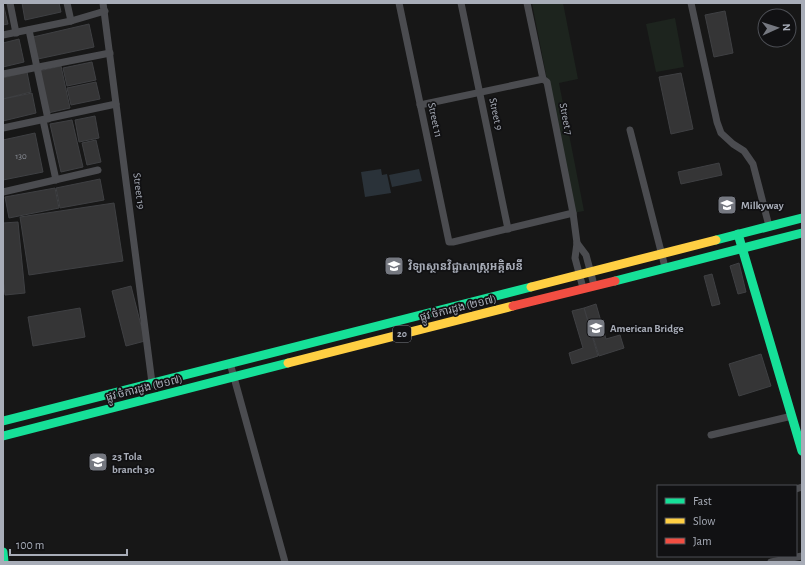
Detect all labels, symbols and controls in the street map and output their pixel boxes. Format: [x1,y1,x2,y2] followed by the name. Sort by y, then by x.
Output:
[757,8,797,48] north arrow
[781,23,792,32] text: N
[487,97,505,131] street label: Street 9
[426,102,444,138] street label: Street 11
[558,102,575,136] street label: Street 7
[15,152,27,161] house number: 130
[131,172,147,210] street label: Street 19
[716,194,738,216] school or university icon: Milkyway
[741,200,784,211] place label: Milkyway
[383,255,405,277] school or university icon: វិទ្យាស្ថានវិជ្ជាសាស្រ្តអគ្គិសនី
[408,258,523,273] place label: វិទ្យាស្ថានវិជ្ជាសាស្រ្តអគ្គិសនី
[418,292,499,327] street label: ផ្លូវ ចំការដូង (២១៧)
[585,317,607,339] school or university icon: American Bridge
[610,323,684,334] place label: American Bridge
[393,326,411,342] road number: 20
[104,372,185,407] street label: ផ្លូវ ចំការដូង (២១៧)
[87,451,109,473] school or university icon: 23 Tola branch 30
[112,451,155,475] place label: 23 Tola branch 30
[657,485,797,557] legend
[693,495,712,507] text: Fast
[693,515,715,527] text: Slow
[10,531,127,557] scale bar
[693,535,712,547] text: Jam
[16,539,44,551] text: 100 m

